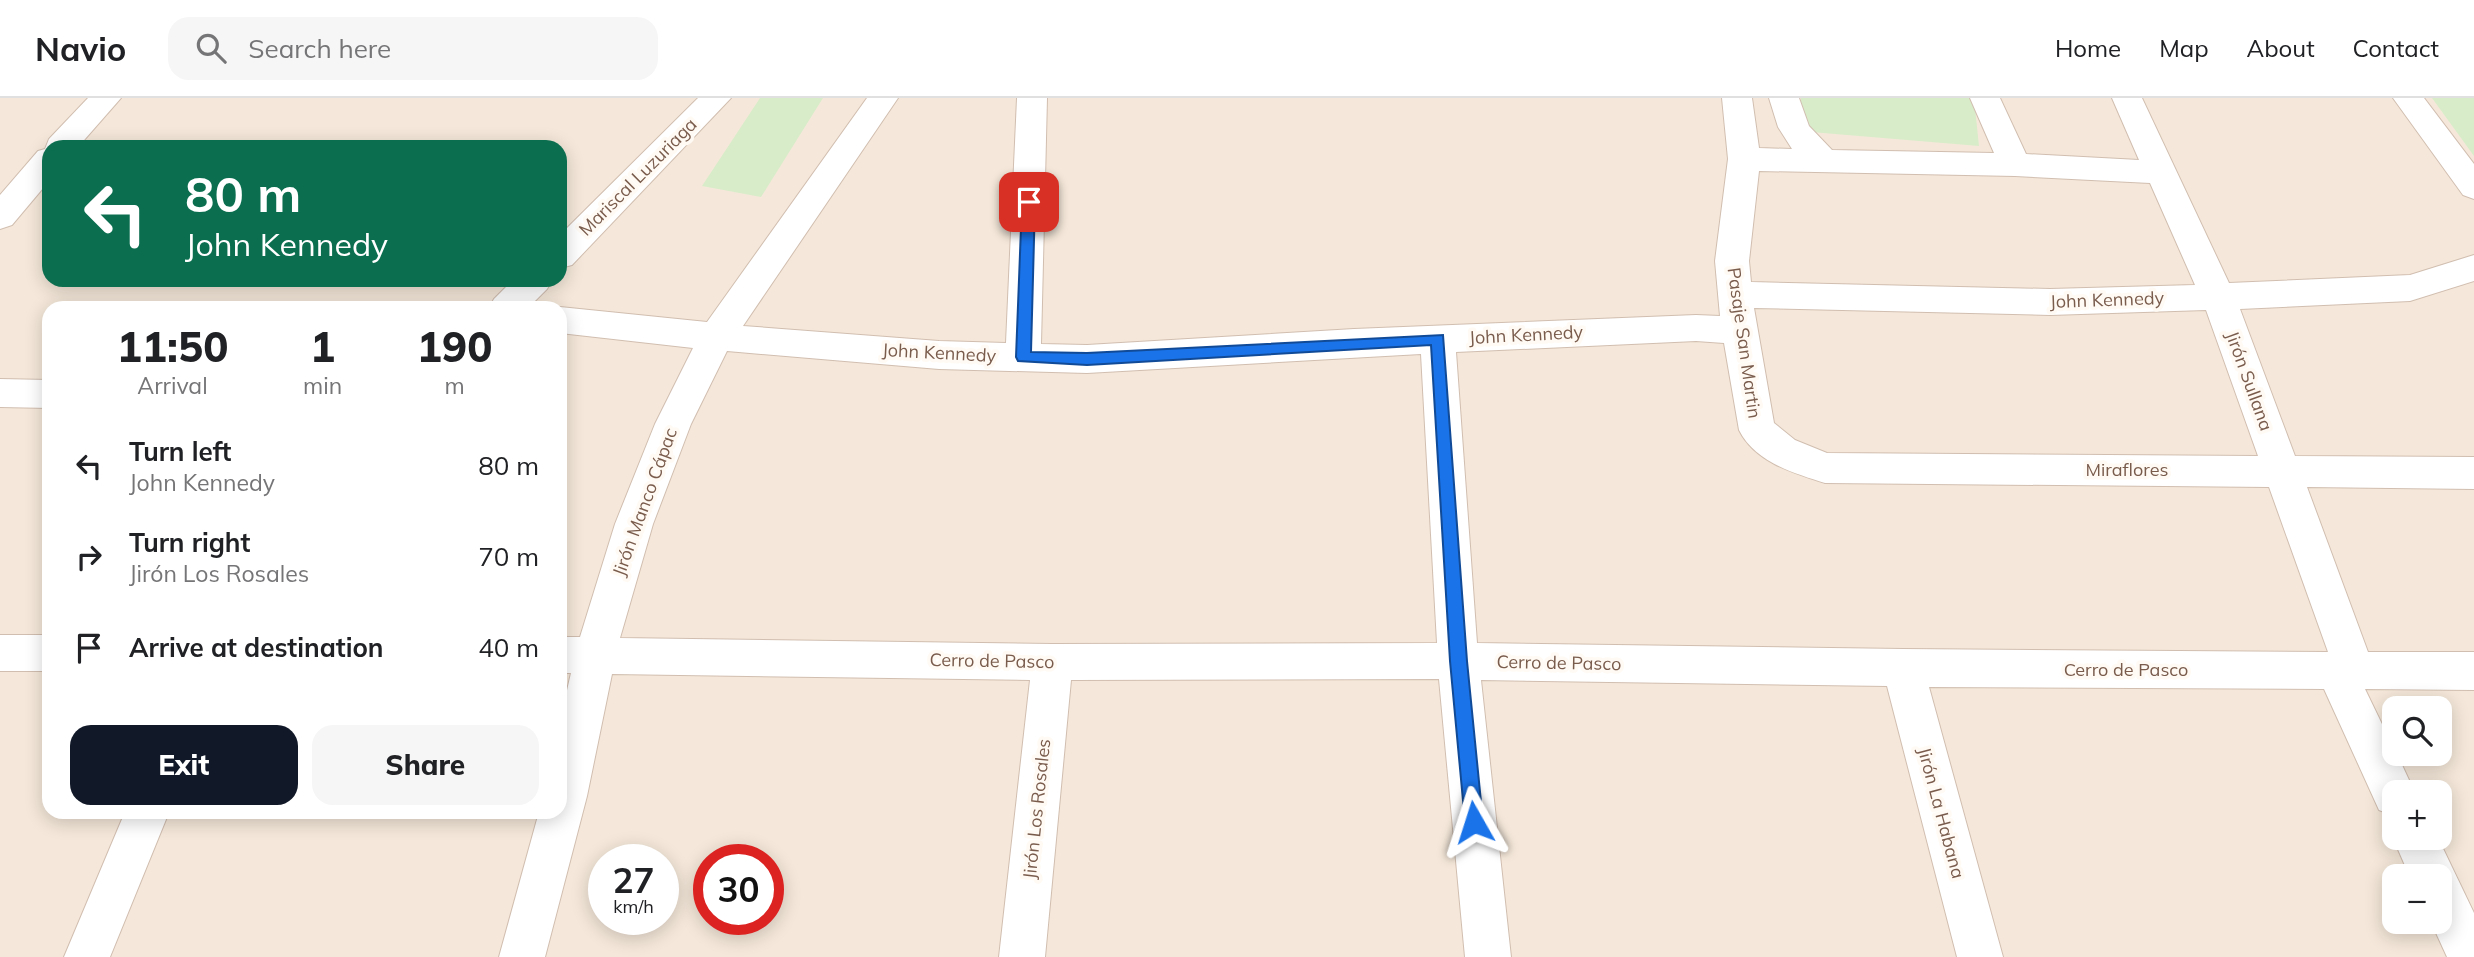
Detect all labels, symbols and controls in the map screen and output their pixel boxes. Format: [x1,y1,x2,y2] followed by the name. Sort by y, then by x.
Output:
[168,17,658,80] search box
[35,28,126,69] text: Navio
[192,29,230,67] icon: search
[248,32,391,65] text: Search here
[2055,33,2121,63] text: Home
[2159,33,2209,63] text: Map
[2247,33,2315,63] text: About
[2353,33,2439,63] text: Contact
[574,113,702,241] street label: Mariscal Luzuriaga
[185,163,301,224] text: 80 m
[70,168,161,259] icon: left
[999,172,1059,232] pin
[1010,183,1048,221] icon: arrive
[185,224,388,264] text: John Kennedy
[1723,266,1766,420] street label: Pasaje San Martin
[2049,286,2165,313] street label: John Kennedy
[117,320,228,373] text: 11:50
[310,320,335,373] text: 1
[417,320,492,373] text: 190
[1468,320,1584,349] street label: John Kennedy
[2221,328,2278,434] street label: Jirón Sullana
[881,338,997,367] street label: John Kennedy
[137,371,208,400] text: Arrival
[303,371,342,400] text: min
[444,371,465,400] text: m
[607,424,682,579] street label: Jirón Manco Cápac
[129,435,231,468] text: Turn left
[70,447,108,485] icon: left
[478,449,539,482] text: 80 m
[2086,458,2168,481] street label: Miraflores
[129,468,275,497] text: John Kennedy
[129,526,250,559] text: Turn right
[70,538,108,576] icon: right
[478,540,539,573] text: 70 m
[129,559,309,588] text: Jirón Los Rosales
[70,629,108,667] icon: arrive
[129,631,384,664] text: Arrive at destination
[478,631,539,664] text: 40 m
[929,648,1055,673] street label: Cerro de Pasco
[1496,650,1622,675] street label: Cerro de Pasco
[2064,658,2188,681] street label: Cerro de Pasco
[2382,696,2452,934] map controls
[2382,696,2452,766] button: search
[70,725,298,805] button: Exit
[312,725,539,805] button: Share
[1018,738,1055,880] street label: Jirón Los Rosales
[1913,745,1970,881] street label: Jirón La Habana
[2382,780,2452,850] button: +
[1437,785,1511,859] position arrow
[693,844,784,935] speed limit sign: 30
[612,858,655,902] text: 27
[2382,864,2452,934] button: −
[613,895,654,918] text: km/h

